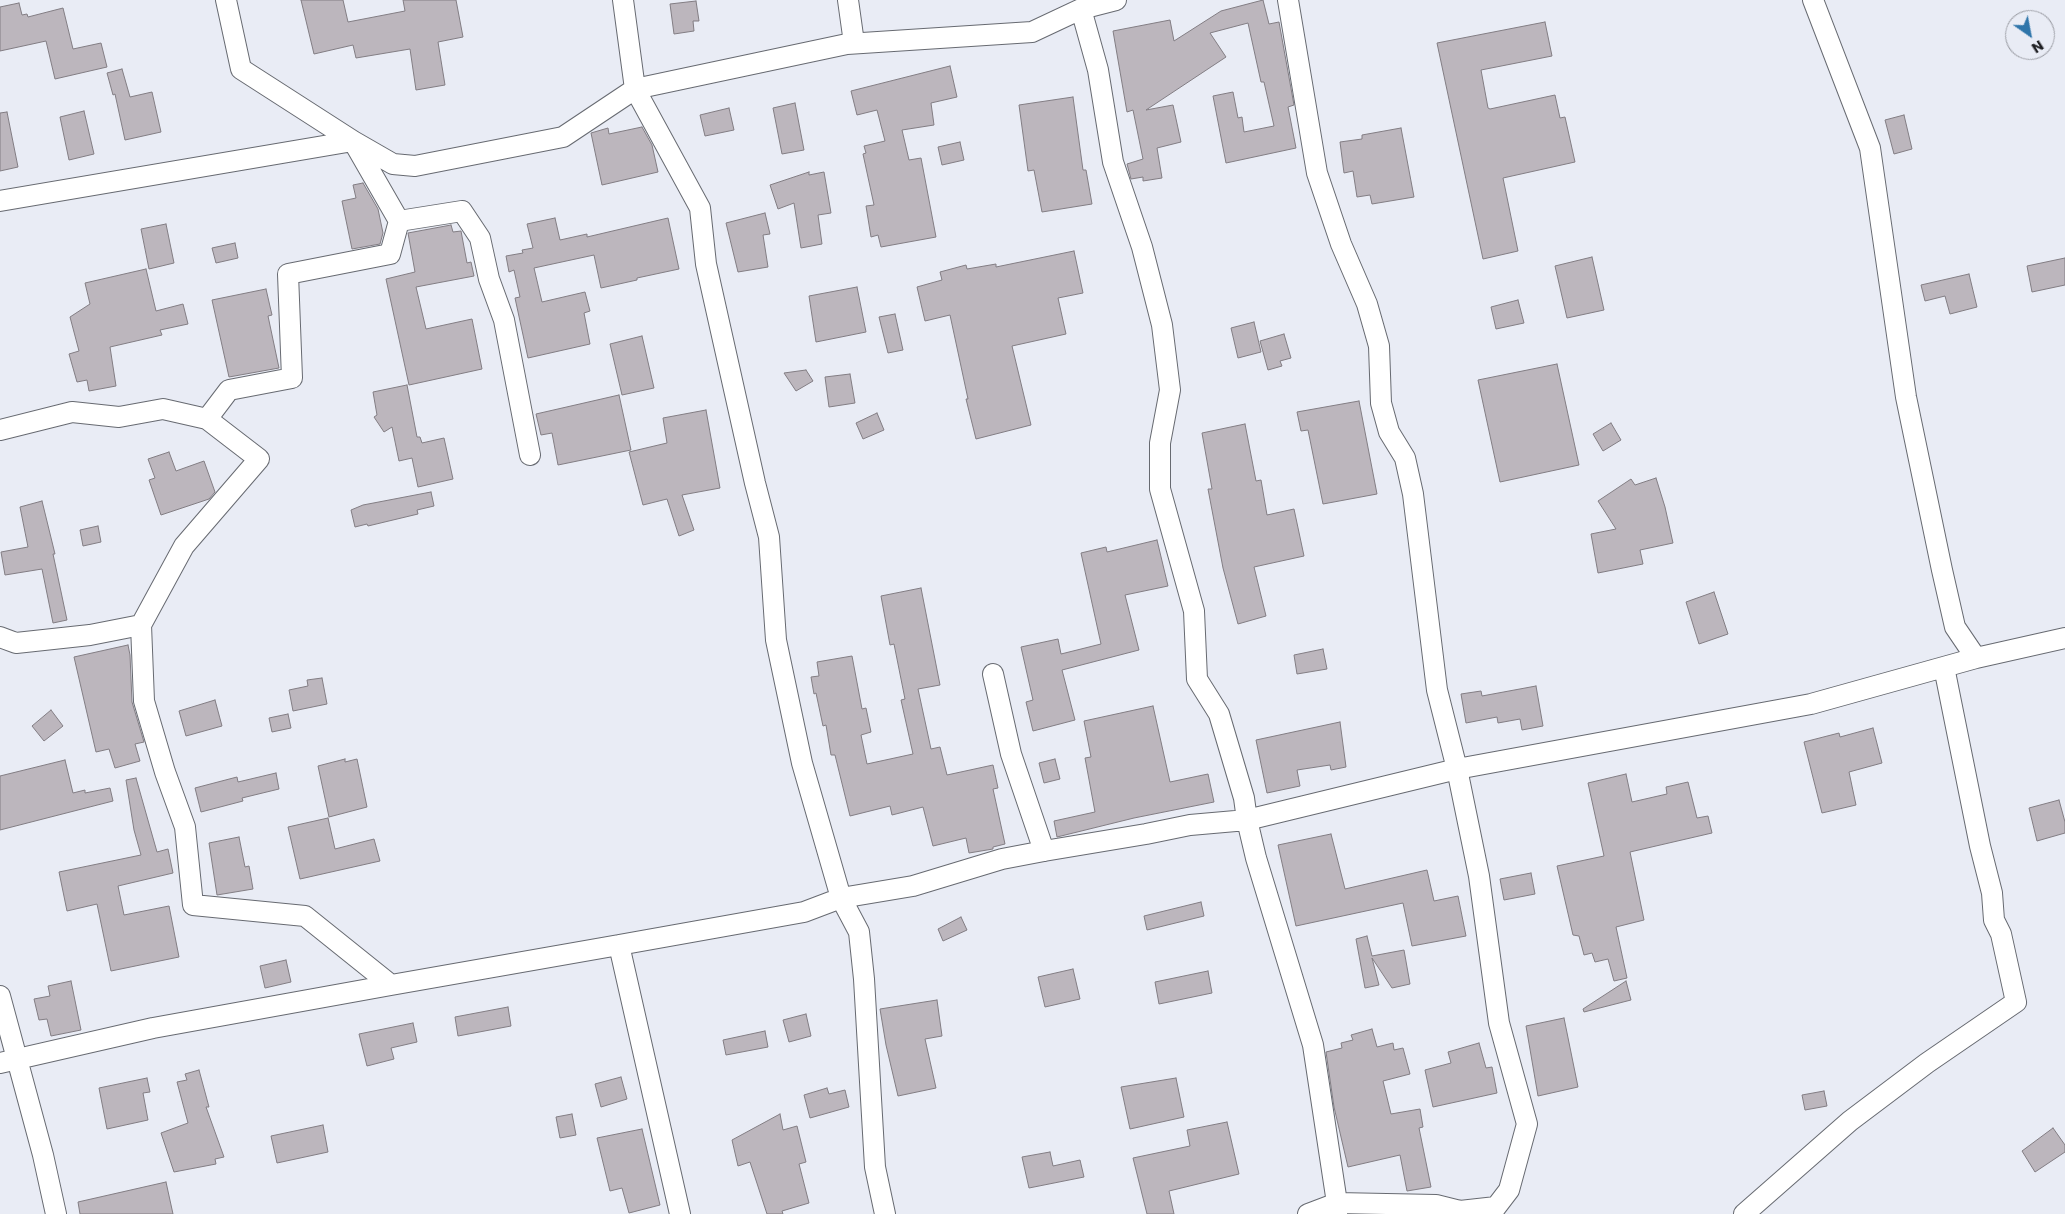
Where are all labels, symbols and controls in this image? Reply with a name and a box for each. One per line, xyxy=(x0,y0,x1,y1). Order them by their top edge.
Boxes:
north arrow xyxy=(2005,10,2055,60)
text: N xyxy=(2028,35,2047,58)

